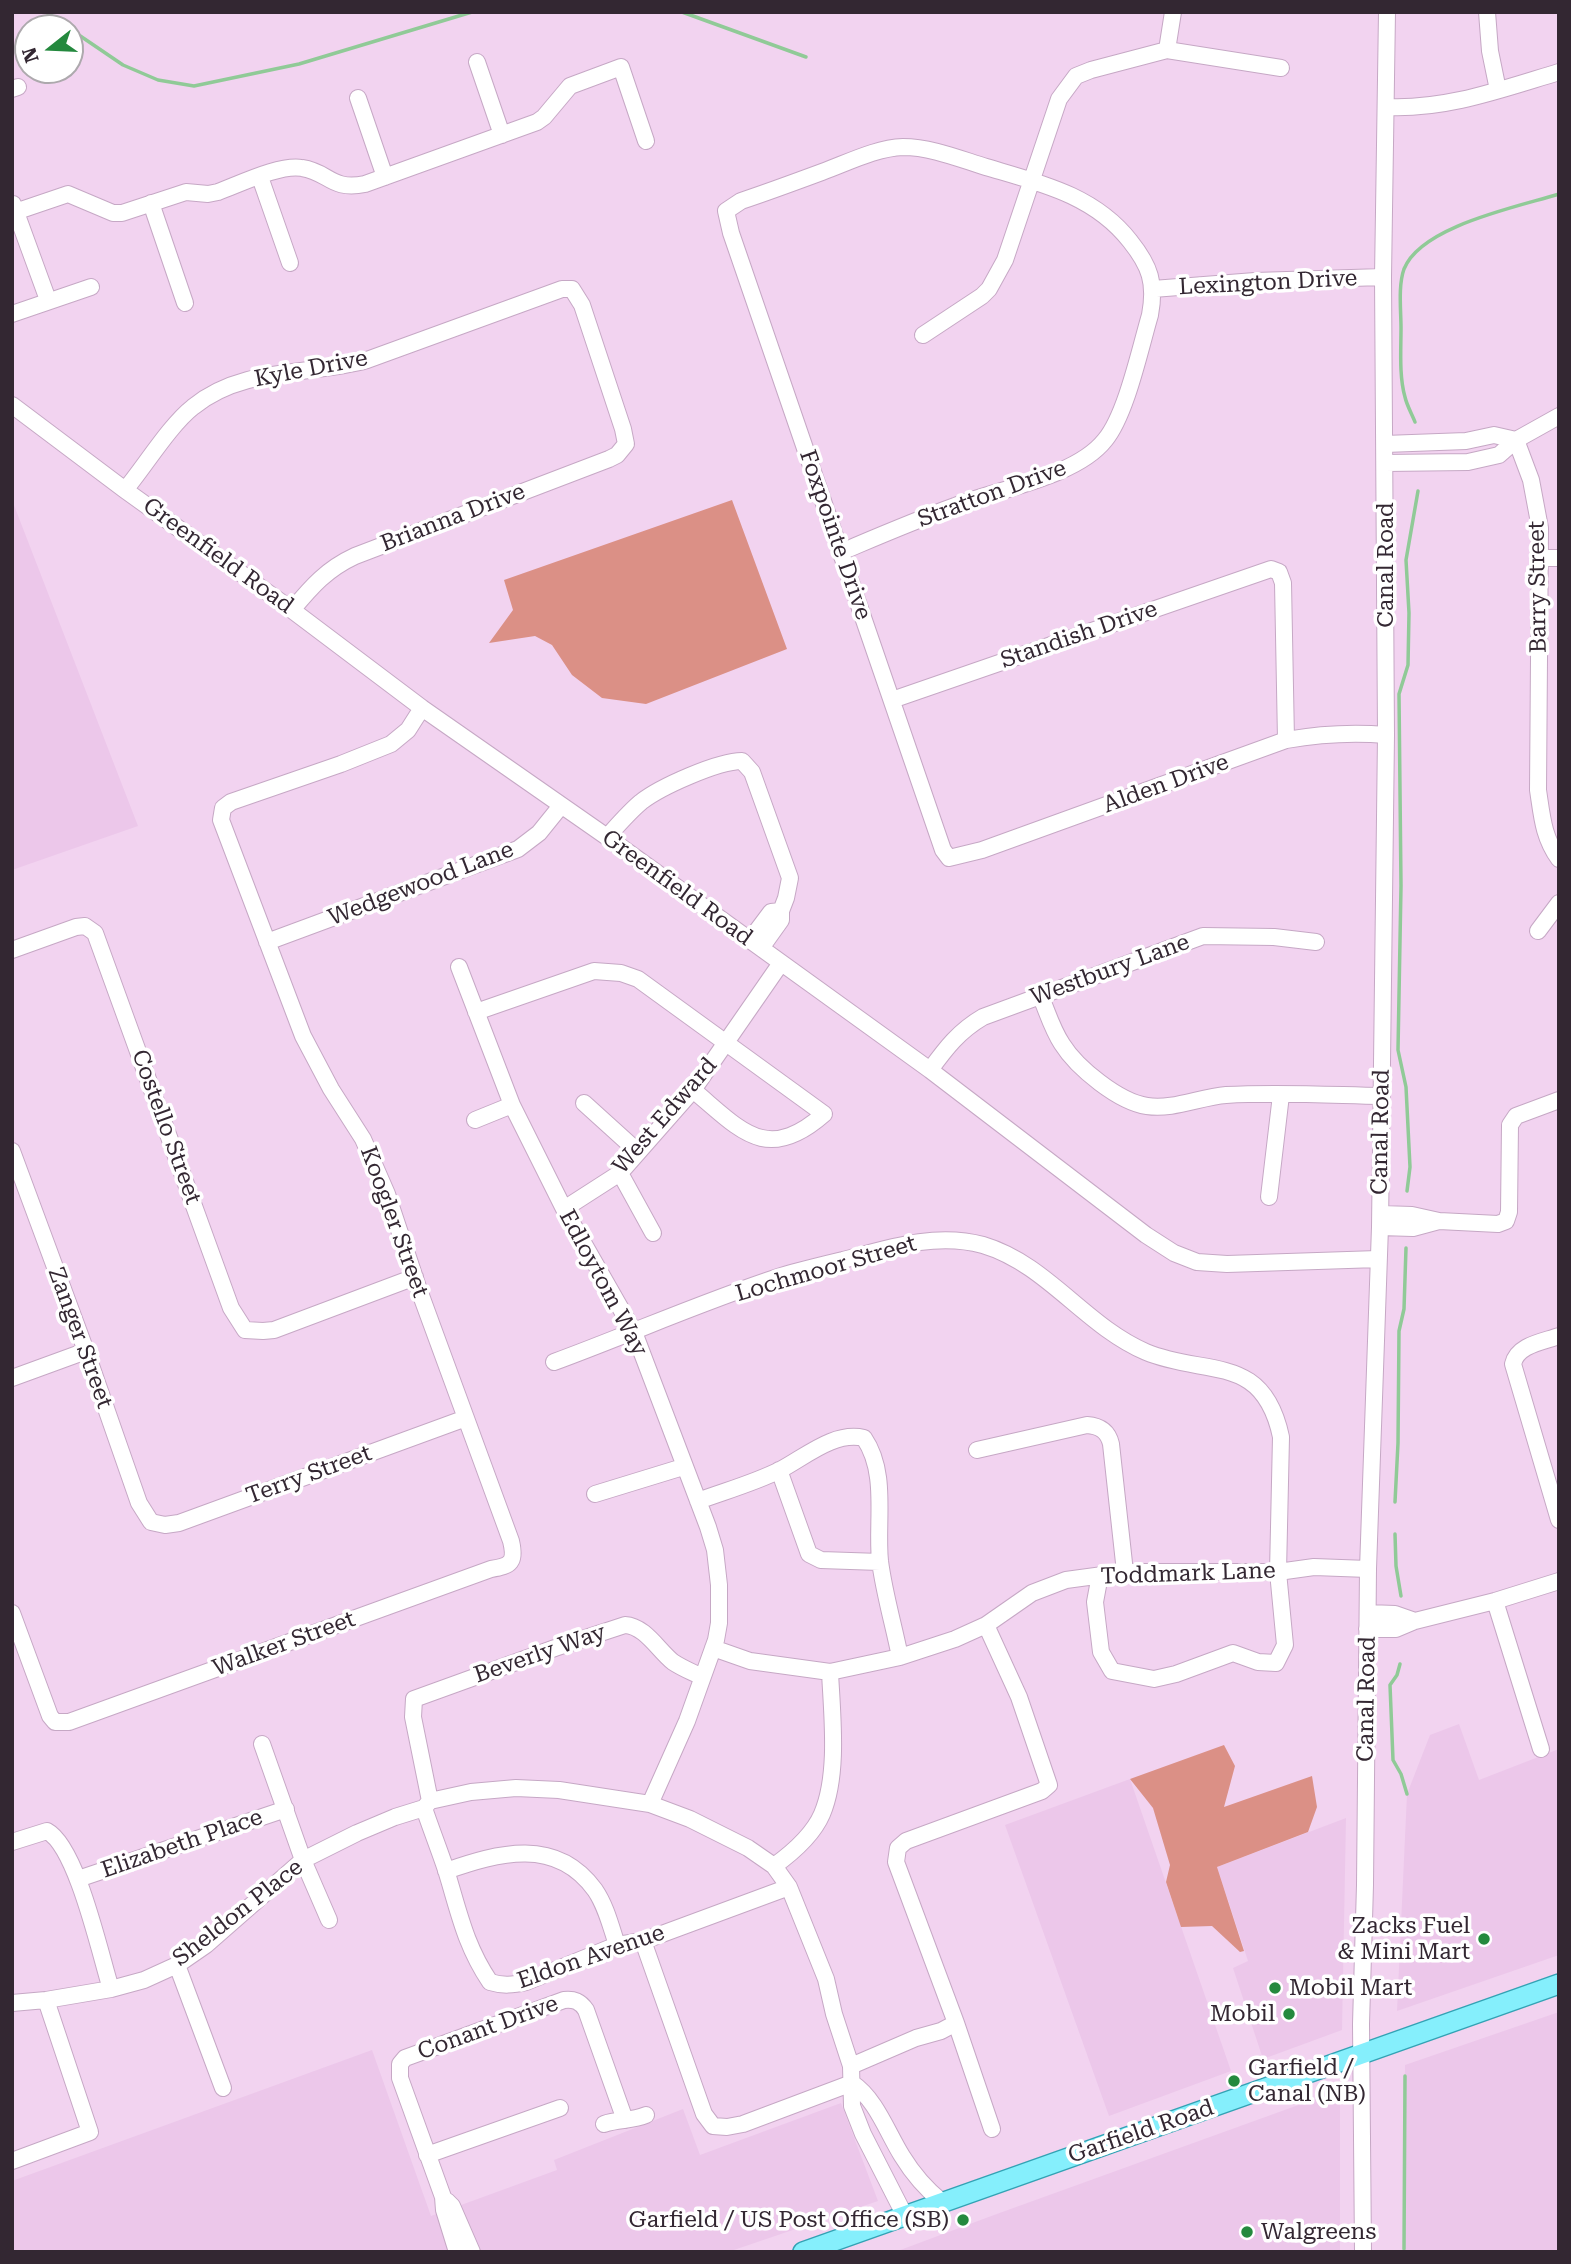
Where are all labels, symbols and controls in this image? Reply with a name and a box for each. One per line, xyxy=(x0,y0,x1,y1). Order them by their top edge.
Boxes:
north arrow xyxy=(14,14,84,84)
text: N xyxy=(17,45,44,66)
street label: Lexington Drive xyxy=(1178,265,1358,301)
street label: Kyle Drive xyxy=(252,345,370,393)
street label: Foxpointe Drive xyxy=(793,446,877,624)
street label: Stratton Drive xyxy=(914,454,1070,534)
street label: Brianna Drive xyxy=(377,478,529,558)
street label: Greenfield Road xyxy=(137,492,299,620)
street label: Canal Road xyxy=(1372,502,1400,628)
street label: Barry Street xyxy=(1523,521,1553,653)
street label: Standish Drive xyxy=(997,595,1161,675)
street label: Alden Drive xyxy=(1099,749,1233,819)
street label: Greenfield Road xyxy=(596,824,758,952)
street label: Wedgewood Lane xyxy=(324,836,518,932)
street label: Westbury Lane xyxy=(1027,928,1193,1012)
street label: Costello Street xyxy=(125,1046,207,1208)
street label: West Edward xyxy=(607,1052,723,1180)
street label: Canal Road xyxy=(1366,1069,1396,1195)
street label: Koogler Street xyxy=(354,1143,434,1301)
street label: Edloytom Way xyxy=(553,1205,653,1361)
street label: Lochmoor Street xyxy=(732,1230,920,1308)
street label: Zanger Street xyxy=(42,1264,118,1412)
street label: Terry Street xyxy=(243,1440,375,1510)
street label: Toddmark Lane xyxy=(1100,1557,1276,1591)
street label: Walker Street xyxy=(209,1605,359,1683)
street label: Beverly Way xyxy=(471,1619,609,1689)
street label: Canal Road xyxy=(1352,1636,1382,1762)
street label: Elizabeth Place xyxy=(98,1804,266,1884)
street label: Sheldon Place xyxy=(167,1854,309,1972)
place label: Zacks Fuel & Mini Mart xyxy=(1337,1912,1470,1966)
street label: Eldon Avenue xyxy=(514,1919,668,1995)
marker: Zacks Fuel & Mini Mart xyxy=(1476,1931,1492,1947)
place label: Mobil Mart xyxy=(1289,1974,1412,2002)
marker: Mobil Mart xyxy=(1267,1980,1283,1996)
street label: Conant Drive xyxy=(414,1990,562,2066)
place label: Mobil xyxy=(1210,2000,1275,2028)
marker: Mobil xyxy=(1281,2006,1297,2022)
place label: Garfield / Canal (NB) xyxy=(1248,2054,1366,2108)
marker: Garfield / Canal (NB) xyxy=(1226,2073,1242,2089)
street label: Garfield Road xyxy=(1065,2094,1217,2170)
place label: Garfield / US Post Office (SB) xyxy=(629,2206,949,2234)
marker: Garfield / US Post Office (SB) xyxy=(955,2212,971,2228)
place label: Walgreens xyxy=(1261,2218,1376,2246)
marker: Walgreens xyxy=(1239,2224,1255,2240)

